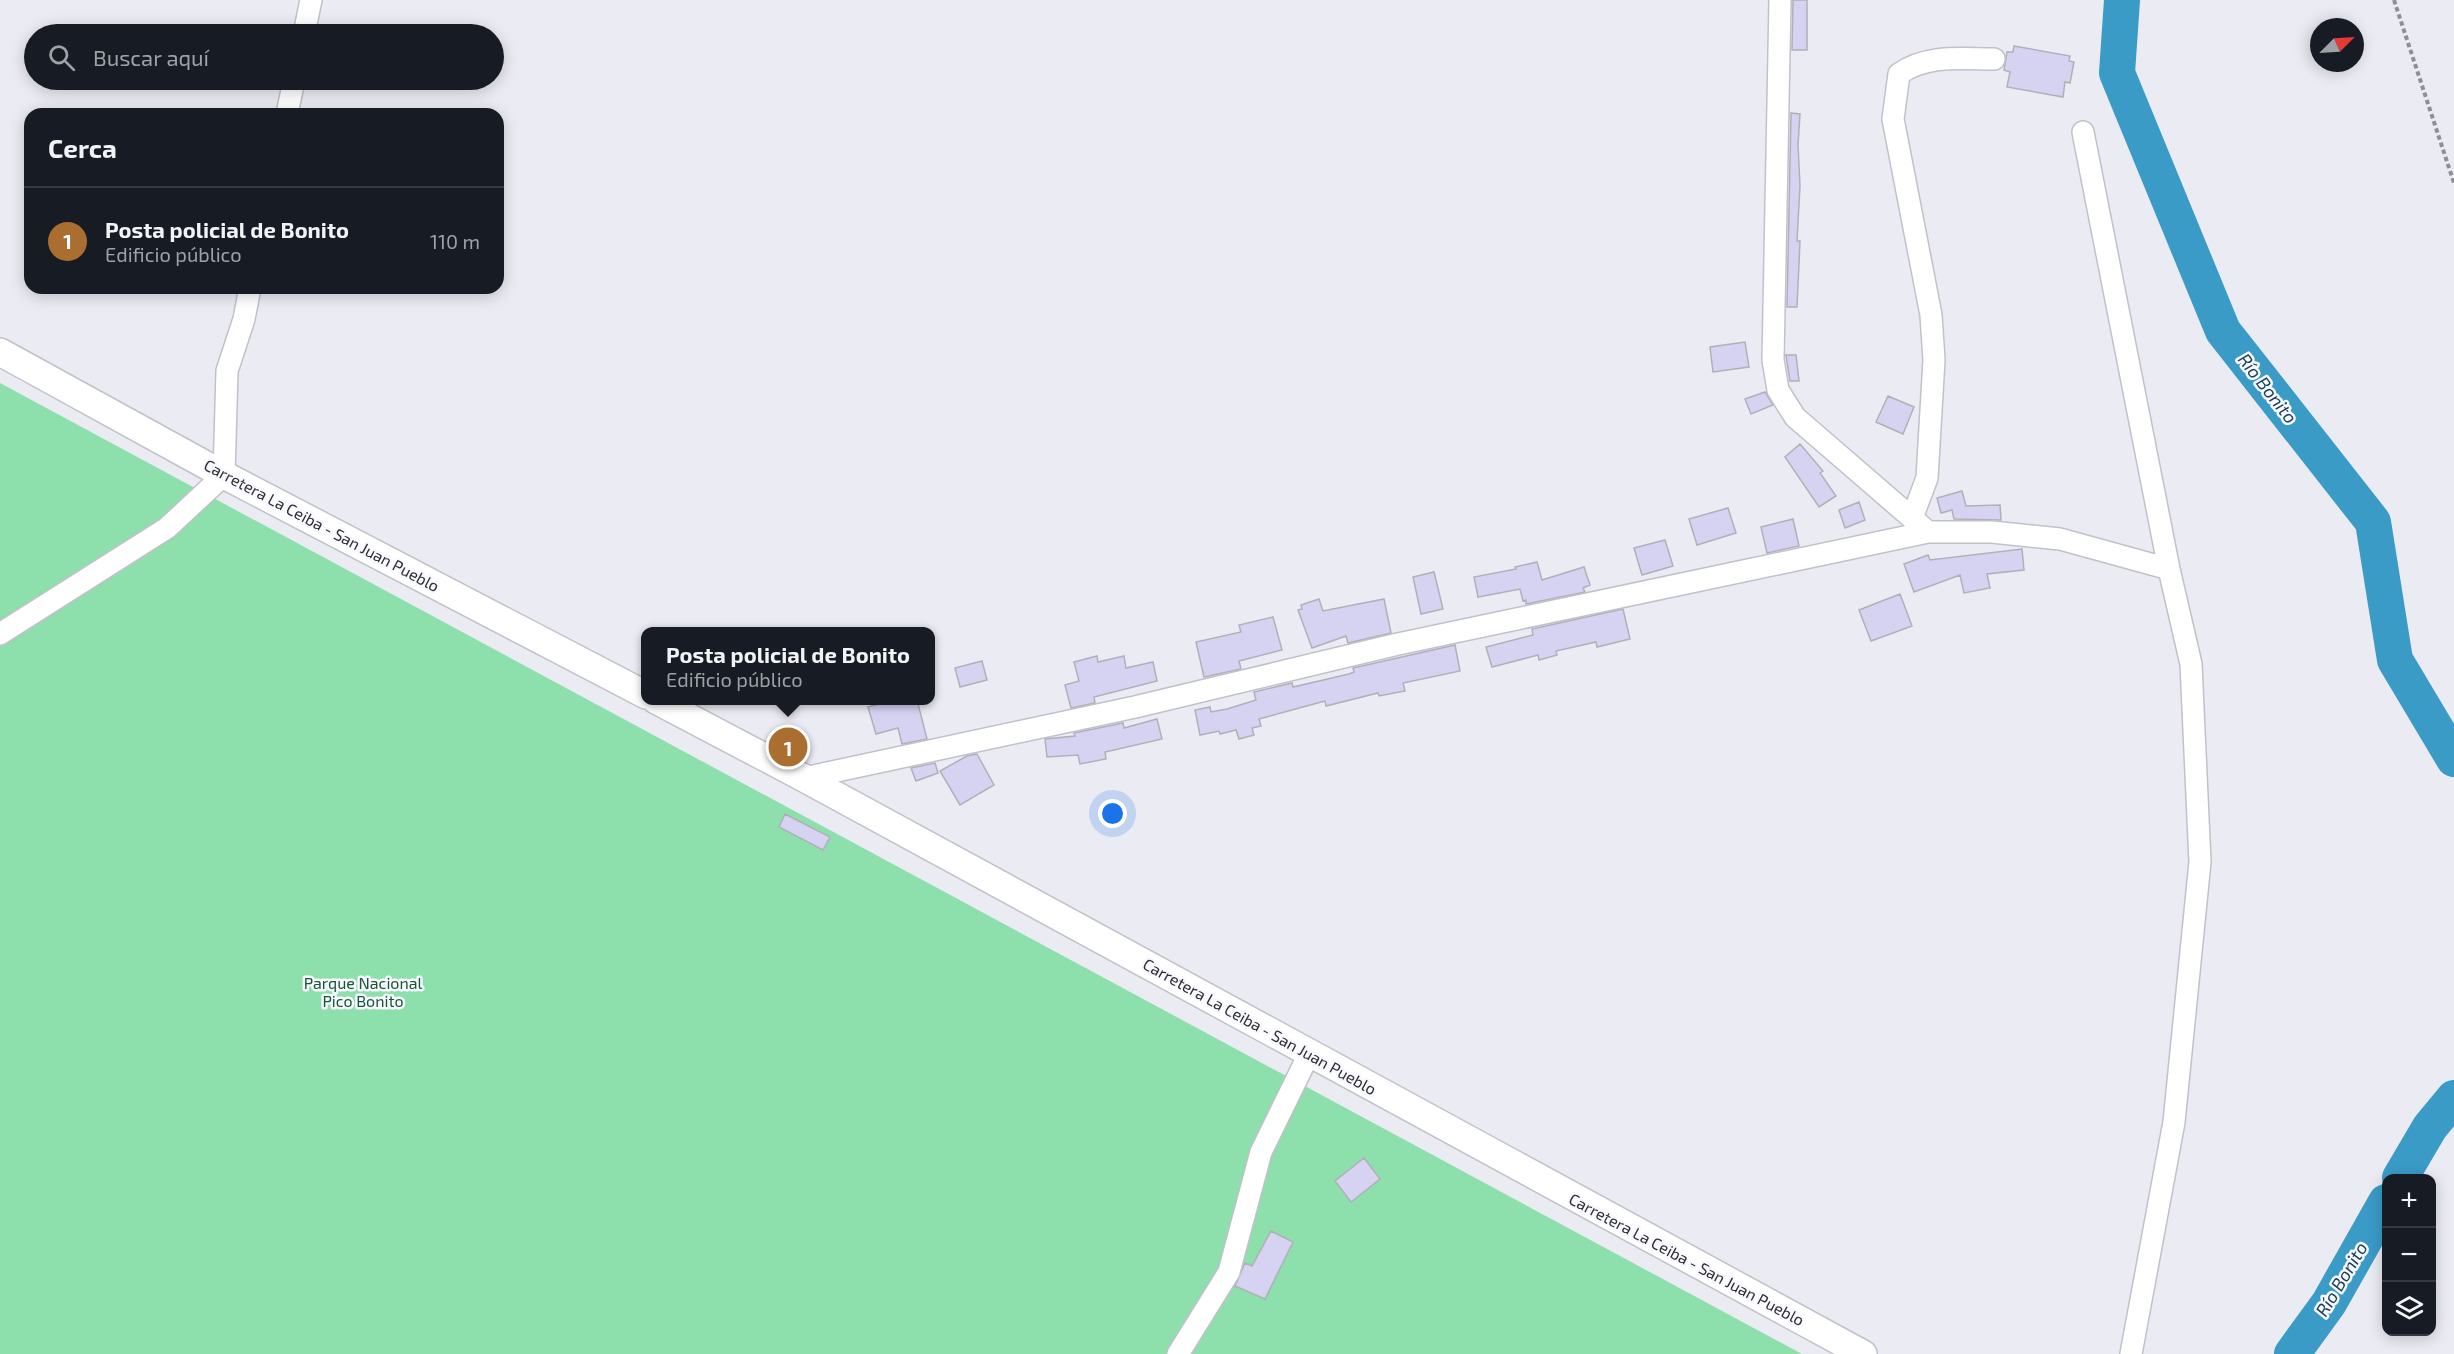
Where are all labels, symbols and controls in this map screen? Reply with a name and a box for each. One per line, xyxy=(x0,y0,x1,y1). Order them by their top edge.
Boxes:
north arrow xyxy=(2310,18,2364,72)
search box xyxy=(24,24,504,90)
icon: search xyxy=(45,41,78,74)
text: Buscar aquí xyxy=(93,44,209,70)
text: Cerca xyxy=(48,132,117,163)
text: Posta policial de Bonito xyxy=(105,216,349,242)
text: 1 xyxy=(63,229,72,253)
text: 110 m xyxy=(430,229,480,253)
text: Edificio público xyxy=(105,242,242,266)
water label: Río Bonito xyxy=(2234,349,2302,427)
street label: Carretera La Ceiba - San Juan Pueblo xyxy=(201,455,443,595)
popup xyxy=(641,627,935,705)
text: Posta policial de Bonito xyxy=(666,641,910,667)
text: Edificio público xyxy=(666,667,803,691)
pin: 1 xyxy=(768,724,808,770)
your location xyxy=(1098,799,1127,828)
street label: Carretera La Ceiba - San Juan Pueblo xyxy=(1140,954,1380,1098)
park label: Parque Nacional Pico Bonito xyxy=(304,973,423,1010)
map controls xyxy=(2382,1174,2436,1336)
button: + xyxy=(2382,1174,2436,1228)
street label: Carretera La Ceiba - San Juan Pueblo xyxy=(1566,1189,1808,1329)
button: − xyxy=(2382,1228,2436,1282)
water label: Río Bonito xyxy=(2310,1238,2372,1320)
button: layers xyxy=(2382,1282,2436,1336)

